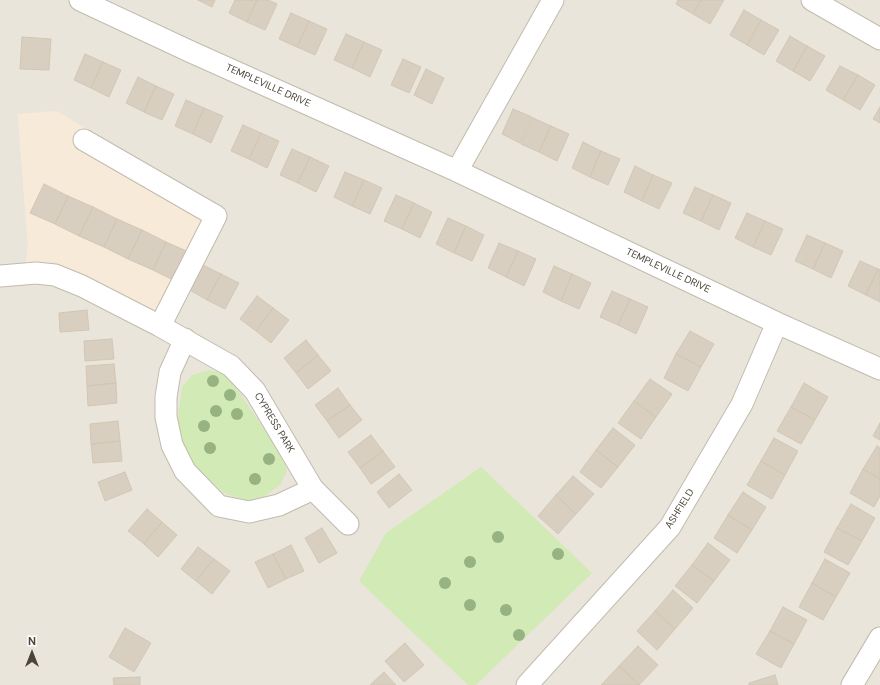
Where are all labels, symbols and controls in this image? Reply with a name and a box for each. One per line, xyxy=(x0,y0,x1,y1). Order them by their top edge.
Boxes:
street label: TEMPLEVILLE DRIVE xyxy=(224,62,312,110)
street label: TEMPLEVILLE DRIVE xyxy=(624,246,712,296)
street label: CYPRESS PARK xyxy=(251,391,297,455)
street label: ASHFIELD xyxy=(663,487,697,531)
north arrow xyxy=(12,633,52,673)
text: N xyxy=(28,634,36,648)

